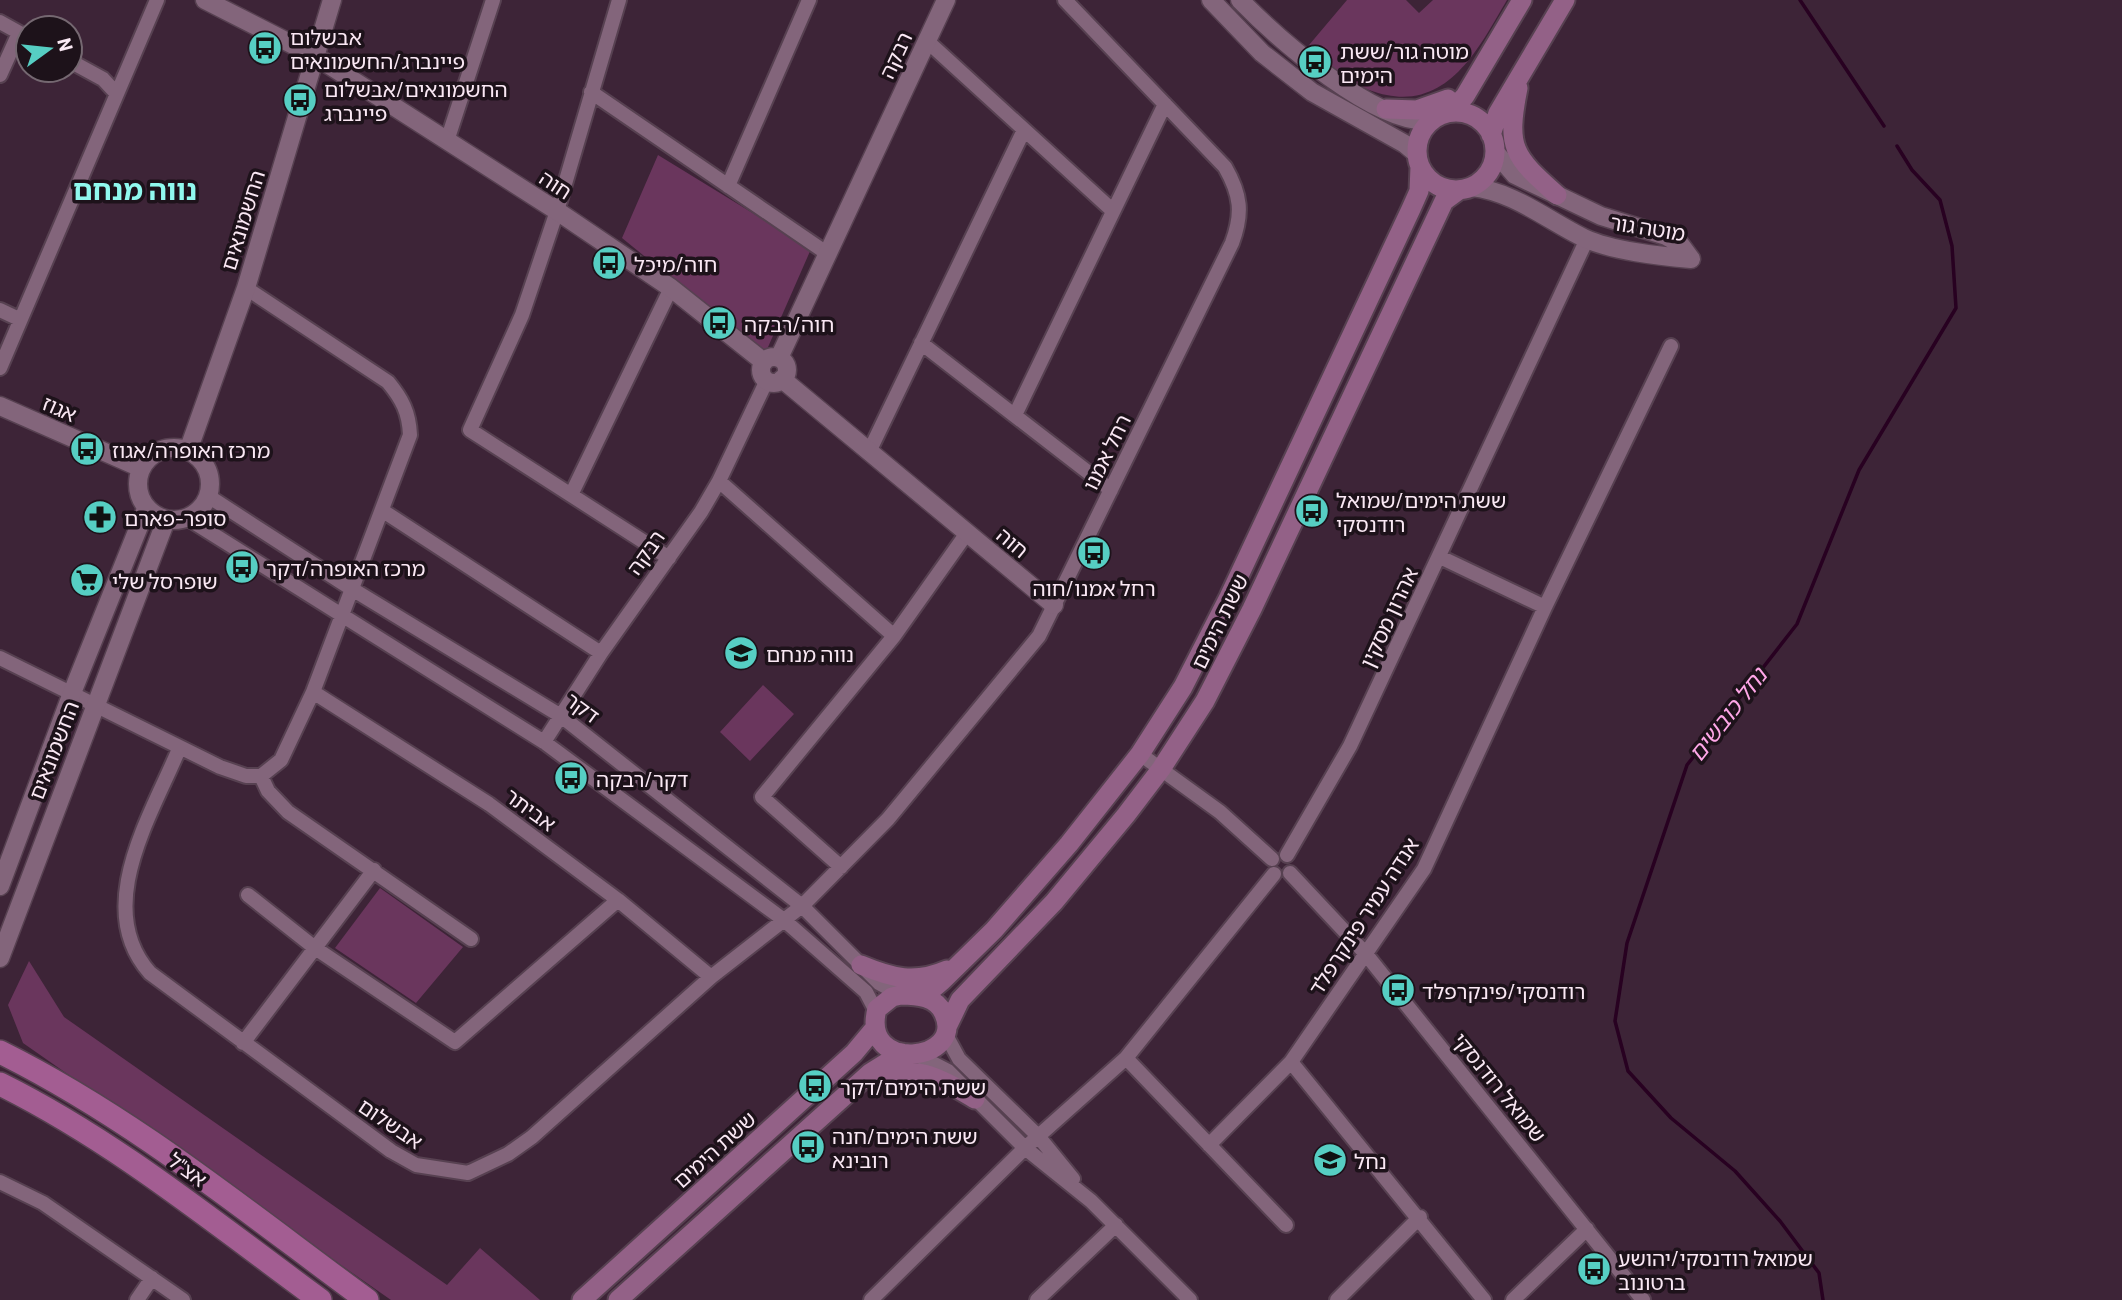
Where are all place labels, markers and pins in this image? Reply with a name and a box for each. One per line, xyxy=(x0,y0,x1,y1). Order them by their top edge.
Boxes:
place label: אבשלום פיינברג/החשמונאים xyxy=(290,24,465,73)
bus stop icon: אבשלום פיינברג/החשמונאים xyxy=(246,29,284,67)
place label: מוטה גור/ששת הימים xyxy=(1340,38,1469,87)
bus stop icon: מוטה גור/ששת הימים xyxy=(1296,43,1334,81)
place label: החשמונאים/אבשלום פיינברג xyxy=(324,76,508,125)
bus stop icon: החשמונאים/אבשלום פיינברג xyxy=(281,81,319,119)
bus stop icon: חוה/מיכל xyxy=(590,244,628,282)
place label: חוה/מיכל xyxy=(634,251,717,276)
bus stop icon: חוה/רבקה xyxy=(700,304,738,342)
place label: חוה/רבקה xyxy=(744,311,834,336)
bus stop icon: מרכז האופרה/אגוז xyxy=(68,430,106,468)
place label: מרכז האופרה/אגוז xyxy=(112,437,270,462)
place label: ששת הימים/שמואל רודנסקי xyxy=(1336,487,1506,536)
bus stop icon: ששת הימים/שמואל רודנסקי xyxy=(1293,492,1331,530)
pharmacy icon: סופר-פארם xyxy=(81,498,119,536)
place label: סופר-פארם xyxy=(124,505,227,530)
bus stop icon: רחל אמנו/חוה xyxy=(1075,534,1113,572)
bus stop icon: מרכז האופרה/דקר xyxy=(223,548,261,586)
place label: מרכז האופרה/דקר xyxy=(266,555,426,580)
supermarket icon: שופרסל שלי xyxy=(68,561,106,599)
place label: שופרסל שלי xyxy=(112,568,218,593)
place label: רחל אמנו/חוה xyxy=(1032,575,1156,600)
school or university icon: נווה מנחם xyxy=(722,634,760,672)
place label: נווה מנחם xyxy=(766,641,854,666)
bus stop icon: דקר/רבקה xyxy=(552,759,590,797)
place label: דקר/רבקה xyxy=(596,766,688,791)
bus stop icon: רודנסקי/פינקרפלד xyxy=(1379,971,1417,1009)
place label: רודנסקי/פינקרפלד xyxy=(1422,978,1585,1003)
bus stop icon: ששת הימים/דקר xyxy=(796,1067,834,1105)
place label: ששת הימים/דקר xyxy=(840,1074,986,1099)
place label: ששת הימים/חנה רובינא xyxy=(832,1123,978,1172)
bus stop icon: ששת הימים/חנה רובינא xyxy=(789,1128,827,1166)
school or university icon: נחל xyxy=(1311,1141,1349,1179)
place label: נחל xyxy=(1354,1148,1387,1173)
place label: שמואל רודנסקי/יהושע ברטונוב xyxy=(1618,1245,1813,1294)
bus stop icon: שמואל רודנסקי/יהושע ברטונוב xyxy=(1575,1250,1613,1288)

